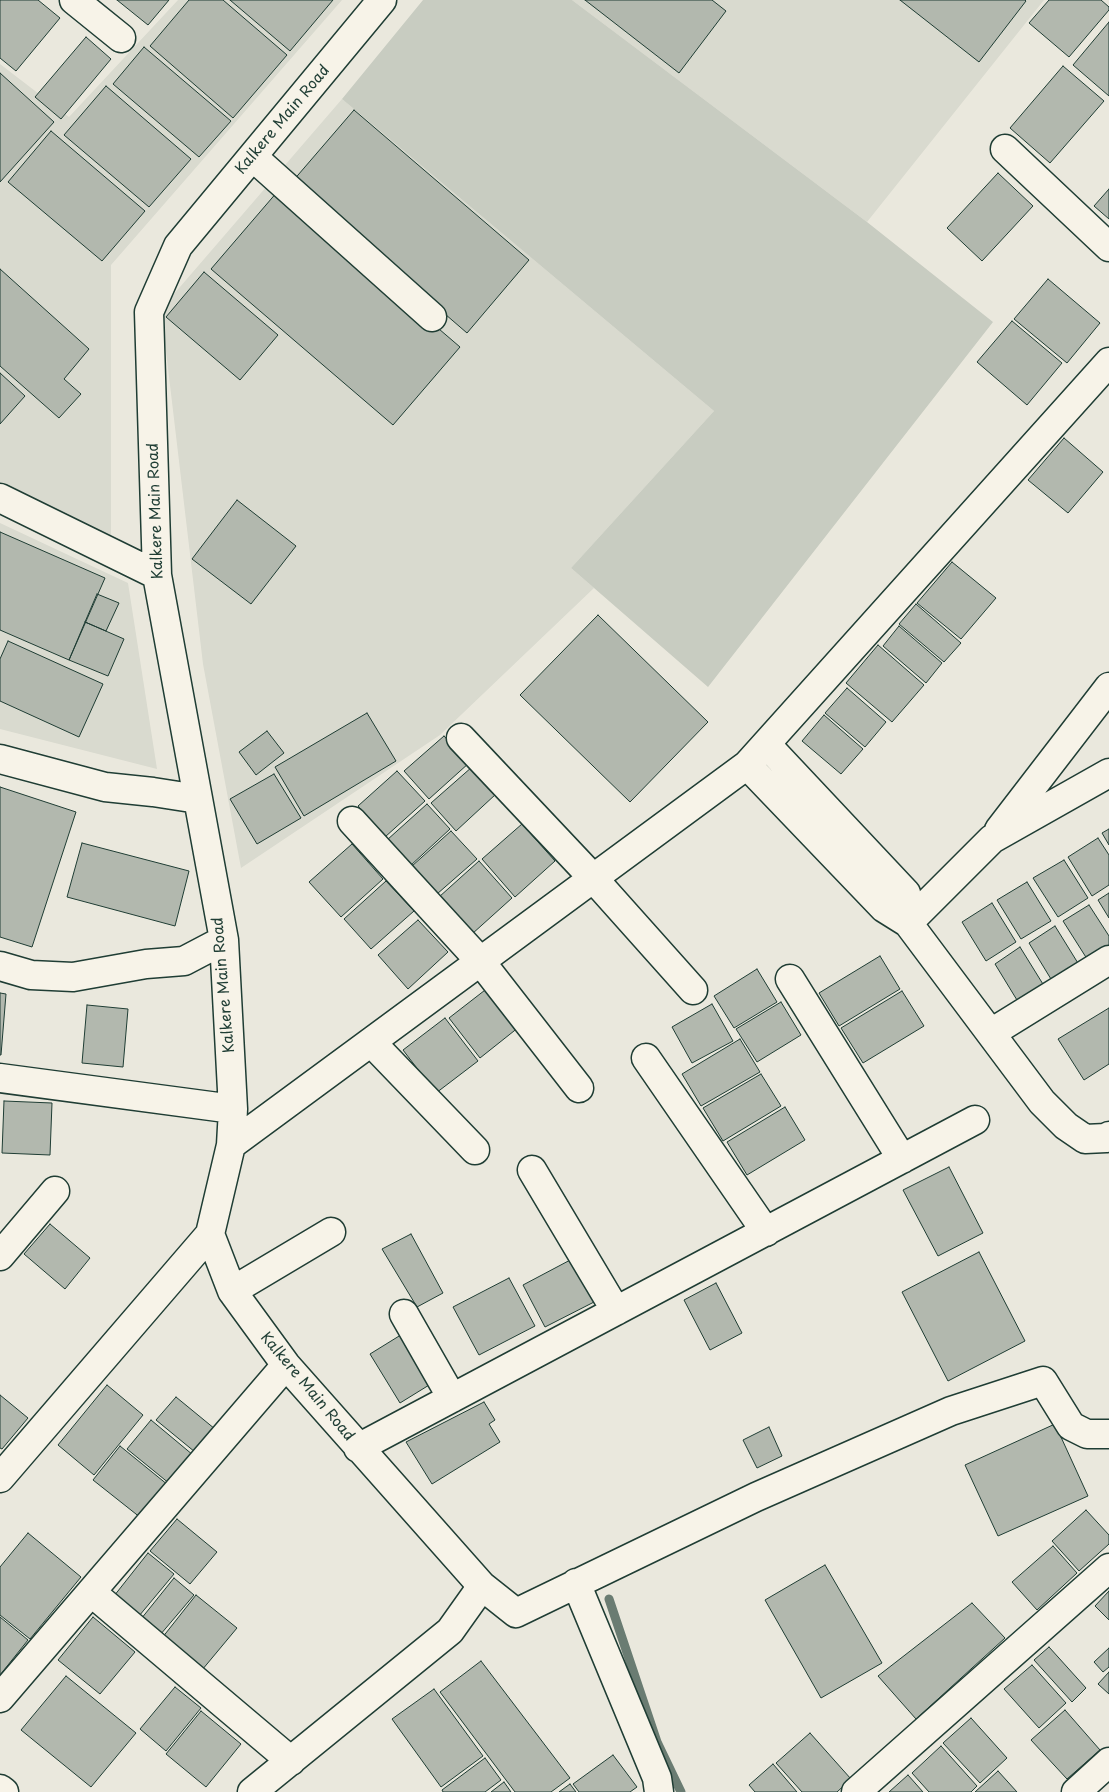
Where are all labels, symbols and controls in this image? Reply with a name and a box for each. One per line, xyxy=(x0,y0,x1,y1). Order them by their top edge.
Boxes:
street label: Kalkere Main Road xyxy=(232,62,334,178)
street label: Kalkere Main Road xyxy=(145,443,167,579)
street label: Kalkere Main Road xyxy=(209,916,239,1054)
street label: Kalkere Main Road xyxy=(256,1329,358,1445)

